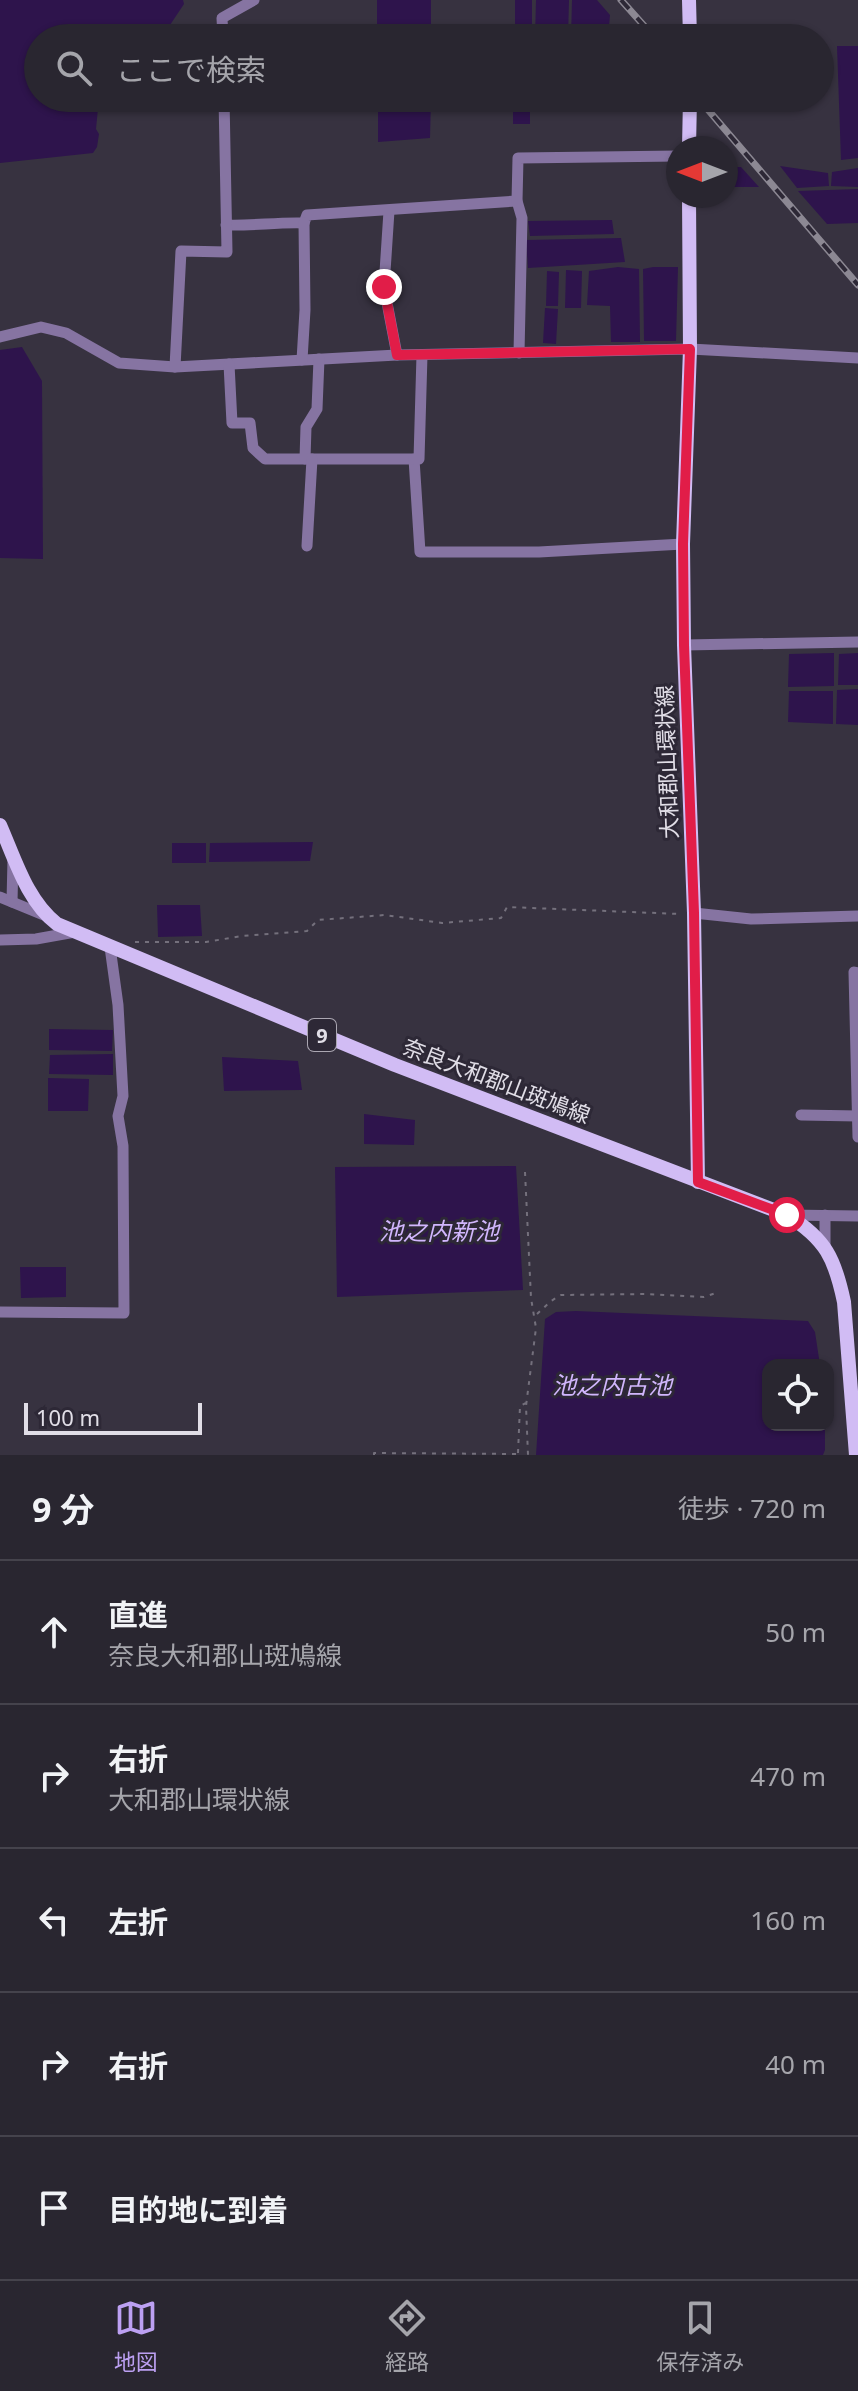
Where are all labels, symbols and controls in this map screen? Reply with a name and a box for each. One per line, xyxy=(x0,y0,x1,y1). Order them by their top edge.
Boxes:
search box xyxy=(24,24,834,112)
icon: search xyxy=(52,46,96,90)
text: ここで検索 xyxy=(116,49,266,90)
north arrow xyxy=(666,136,738,208)
route end xyxy=(366,269,402,305)
street label: 大和郡山環状線 xyxy=(648,685,684,839)
road number: 9 xyxy=(308,1019,336,1051)
street label: 奈良大和郡山斑鳩線 xyxy=(399,1031,595,1129)
route start xyxy=(769,1197,805,1233)
water label: 池之内新池 xyxy=(379,1214,501,1247)
map controls xyxy=(762,1359,834,1431)
button: locate xyxy=(762,1359,834,1431)
water label: 池之内古池 xyxy=(552,1368,674,1401)
scale bar xyxy=(24,1399,202,1435)
text: 100 m xyxy=(36,1402,100,1432)
text: 9 分 xyxy=(32,1486,94,1532)
text: 徒歩 · 720 m xyxy=(678,1490,826,1526)
text: 直進 xyxy=(108,1594,168,1635)
icon: ahead xyxy=(32,1610,76,1654)
text: 50 m xyxy=(765,1614,826,1650)
text: 奈良大和郡山斑鳩線 xyxy=(108,1637,342,1673)
text: 右折 xyxy=(108,1738,168,1779)
icon: right xyxy=(32,1754,76,1798)
text: 470 m xyxy=(750,1758,826,1794)
text: 大和郡山環状線 xyxy=(108,1781,290,1817)
icon: left xyxy=(32,1898,76,1942)
text: 左折 xyxy=(108,1901,168,1942)
text: 160 m xyxy=(750,1902,826,1938)
icon: right xyxy=(32,2042,76,2086)
text: 右折 xyxy=(108,2045,168,2086)
text: 40 m xyxy=(765,2046,826,2082)
icon: arrive xyxy=(32,2186,76,2230)
text: 目的地に到着 xyxy=(108,2189,288,2230)
tab: 地図 xyxy=(114,2296,158,2376)
tab: 経路 xyxy=(385,2296,429,2376)
tab: 保存済み xyxy=(656,2296,744,2376)

